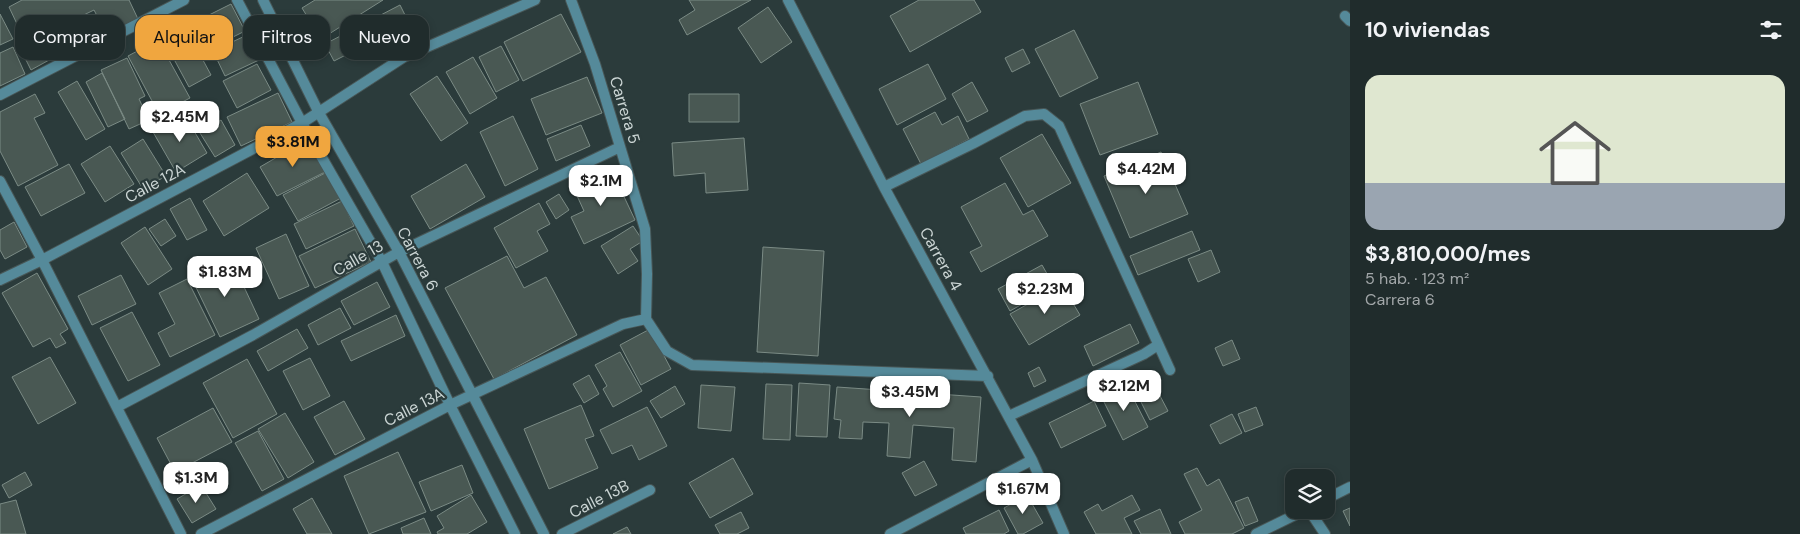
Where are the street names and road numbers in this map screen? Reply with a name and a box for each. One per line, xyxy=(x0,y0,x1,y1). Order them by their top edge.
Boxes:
street label: Carrera 5 xyxy=(605,74,645,146)
street label: Calle 12A xyxy=(121,158,189,208)
street label: Carrera 6 xyxy=(392,223,444,295)
street label: Carrera 4 xyxy=(915,224,967,295)
street label: Calle 13 xyxy=(329,235,387,281)
street label: Calle 13A xyxy=(380,383,448,431)
street label: Calle 13B xyxy=(565,475,633,523)

